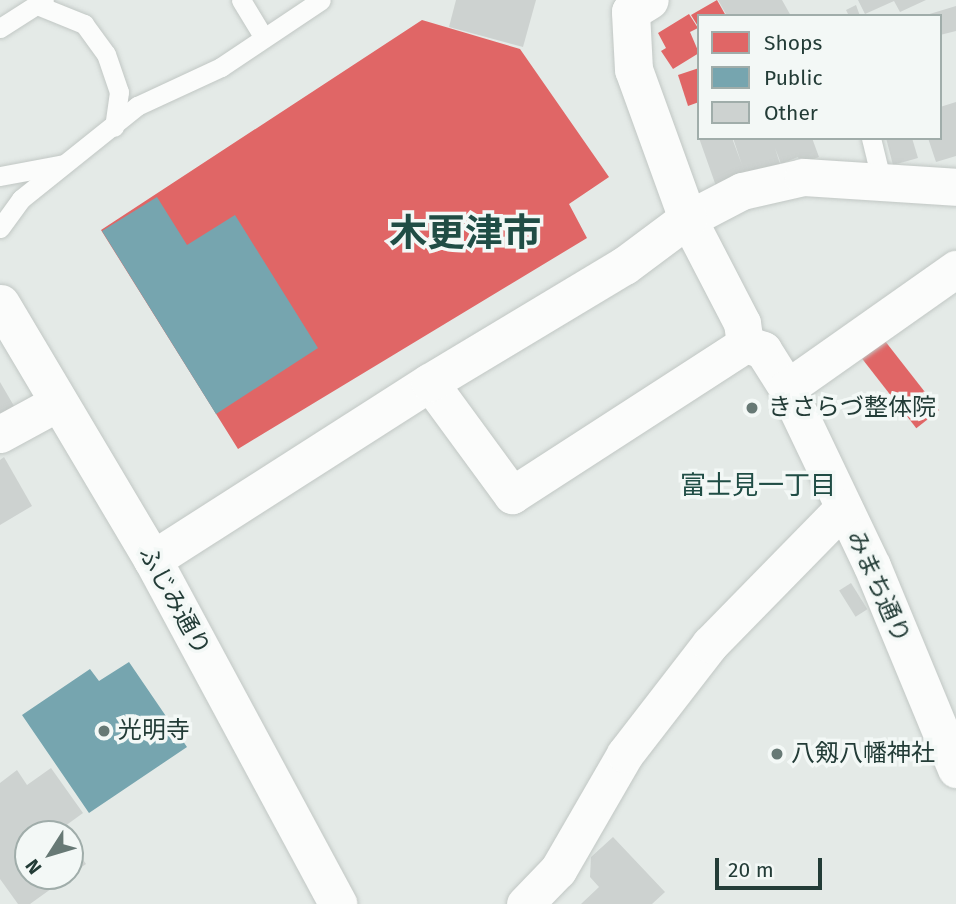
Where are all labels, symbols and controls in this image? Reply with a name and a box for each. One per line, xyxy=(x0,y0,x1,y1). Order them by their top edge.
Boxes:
legend xyxy=(697,14,942,140)
text: Shops xyxy=(764,30,822,56)
text: Public xyxy=(764,65,822,91)
text: Other xyxy=(764,100,818,126)
district label: 木更津市 xyxy=(389,211,541,257)
place label: きさらづ整体院 xyxy=(768,394,936,422)
marker: きさらづ整体院 xyxy=(742,398,762,418)
district label: 富士見一丁目 xyxy=(680,470,836,502)
street label: みまち通り xyxy=(840,526,916,648)
street label: ふじみ通り xyxy=(132,542,216,660)
place label: 光明寺 xyxy=(118,717,190,745)
marker: 光明寺 xyxy=(96,723,112,739)
place label: 八剱八幡神社 xyxy=(791,740,935,768)
marker: 八剱八幡神社 xyxy=(769,746,785,762)
north arrow xyxy=(14,820,84,890)
scale bar xyxy=(718,844,825,888)
text: N xyxy=(20,855,46,879)
text: 20 m xyxy=(728,857,774,883)

